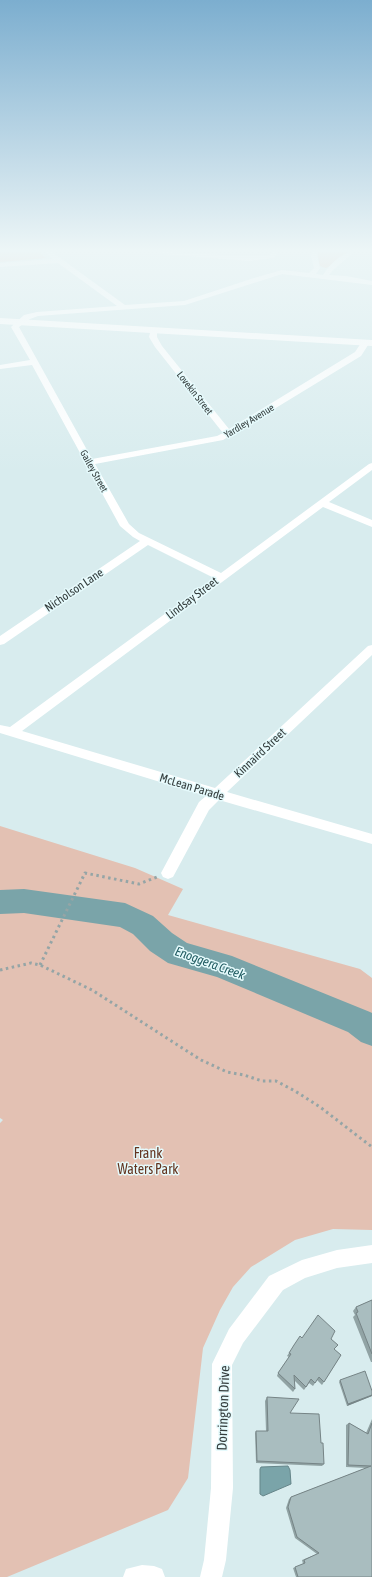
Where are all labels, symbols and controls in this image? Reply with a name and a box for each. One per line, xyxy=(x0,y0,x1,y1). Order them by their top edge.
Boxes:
street label: Lovekin Street xyxy=(175,369,215,417)
street label: Yardley Avenue xyxy=(222,402,276,440)
street label: Gailey Street xyxy=(78,448,110,494)
street label: Nicholson Lane xyxy=(42,565,106,615)
street label: Lindsay Street xyxy=(163,574,221,622)
street label: Kinnaird Street xyxy=(231,725,289,781)
street label: McLean Parade xyxy=(158,771,226,803)
water label: Enoggera Creek xyxy=(173,943,247,983)
park label: Frank Waters Park xyxy=(118,1145,178,1177)
street label: Dorrington Drive xyxy=(214,1365,232,1451)

